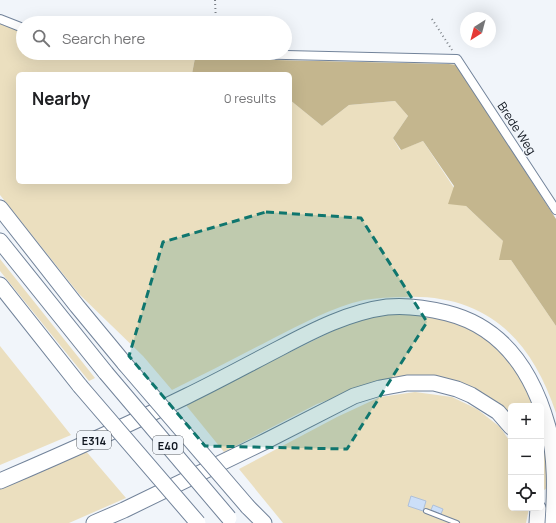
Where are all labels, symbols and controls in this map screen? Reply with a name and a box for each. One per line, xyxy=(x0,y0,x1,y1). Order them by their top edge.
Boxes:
north arrow xyxy=(460,12,496,48)
search box xyxy=(16,16,292,60)
icon: search xyxy=(30,27,52,49)
text: Search here xyxy=(62,28,145,49)
text: Nearby xyxy=(32,87,90,110)
text: 0 results xyxy=(224,89,276,107)
street label: Brede Weg xyxy=(494,98,540,158)
map controls xyxy=(508,403,544,511)
button: + xyxy=(508,403,544,439)
road number: E314 xyxy=(77,431,111,449)
road number: E40 xyxy=(153,436,183,454)
button: − xyxy=(508,439,544,475)
button: locate xyxy=(508,475,544,511)

